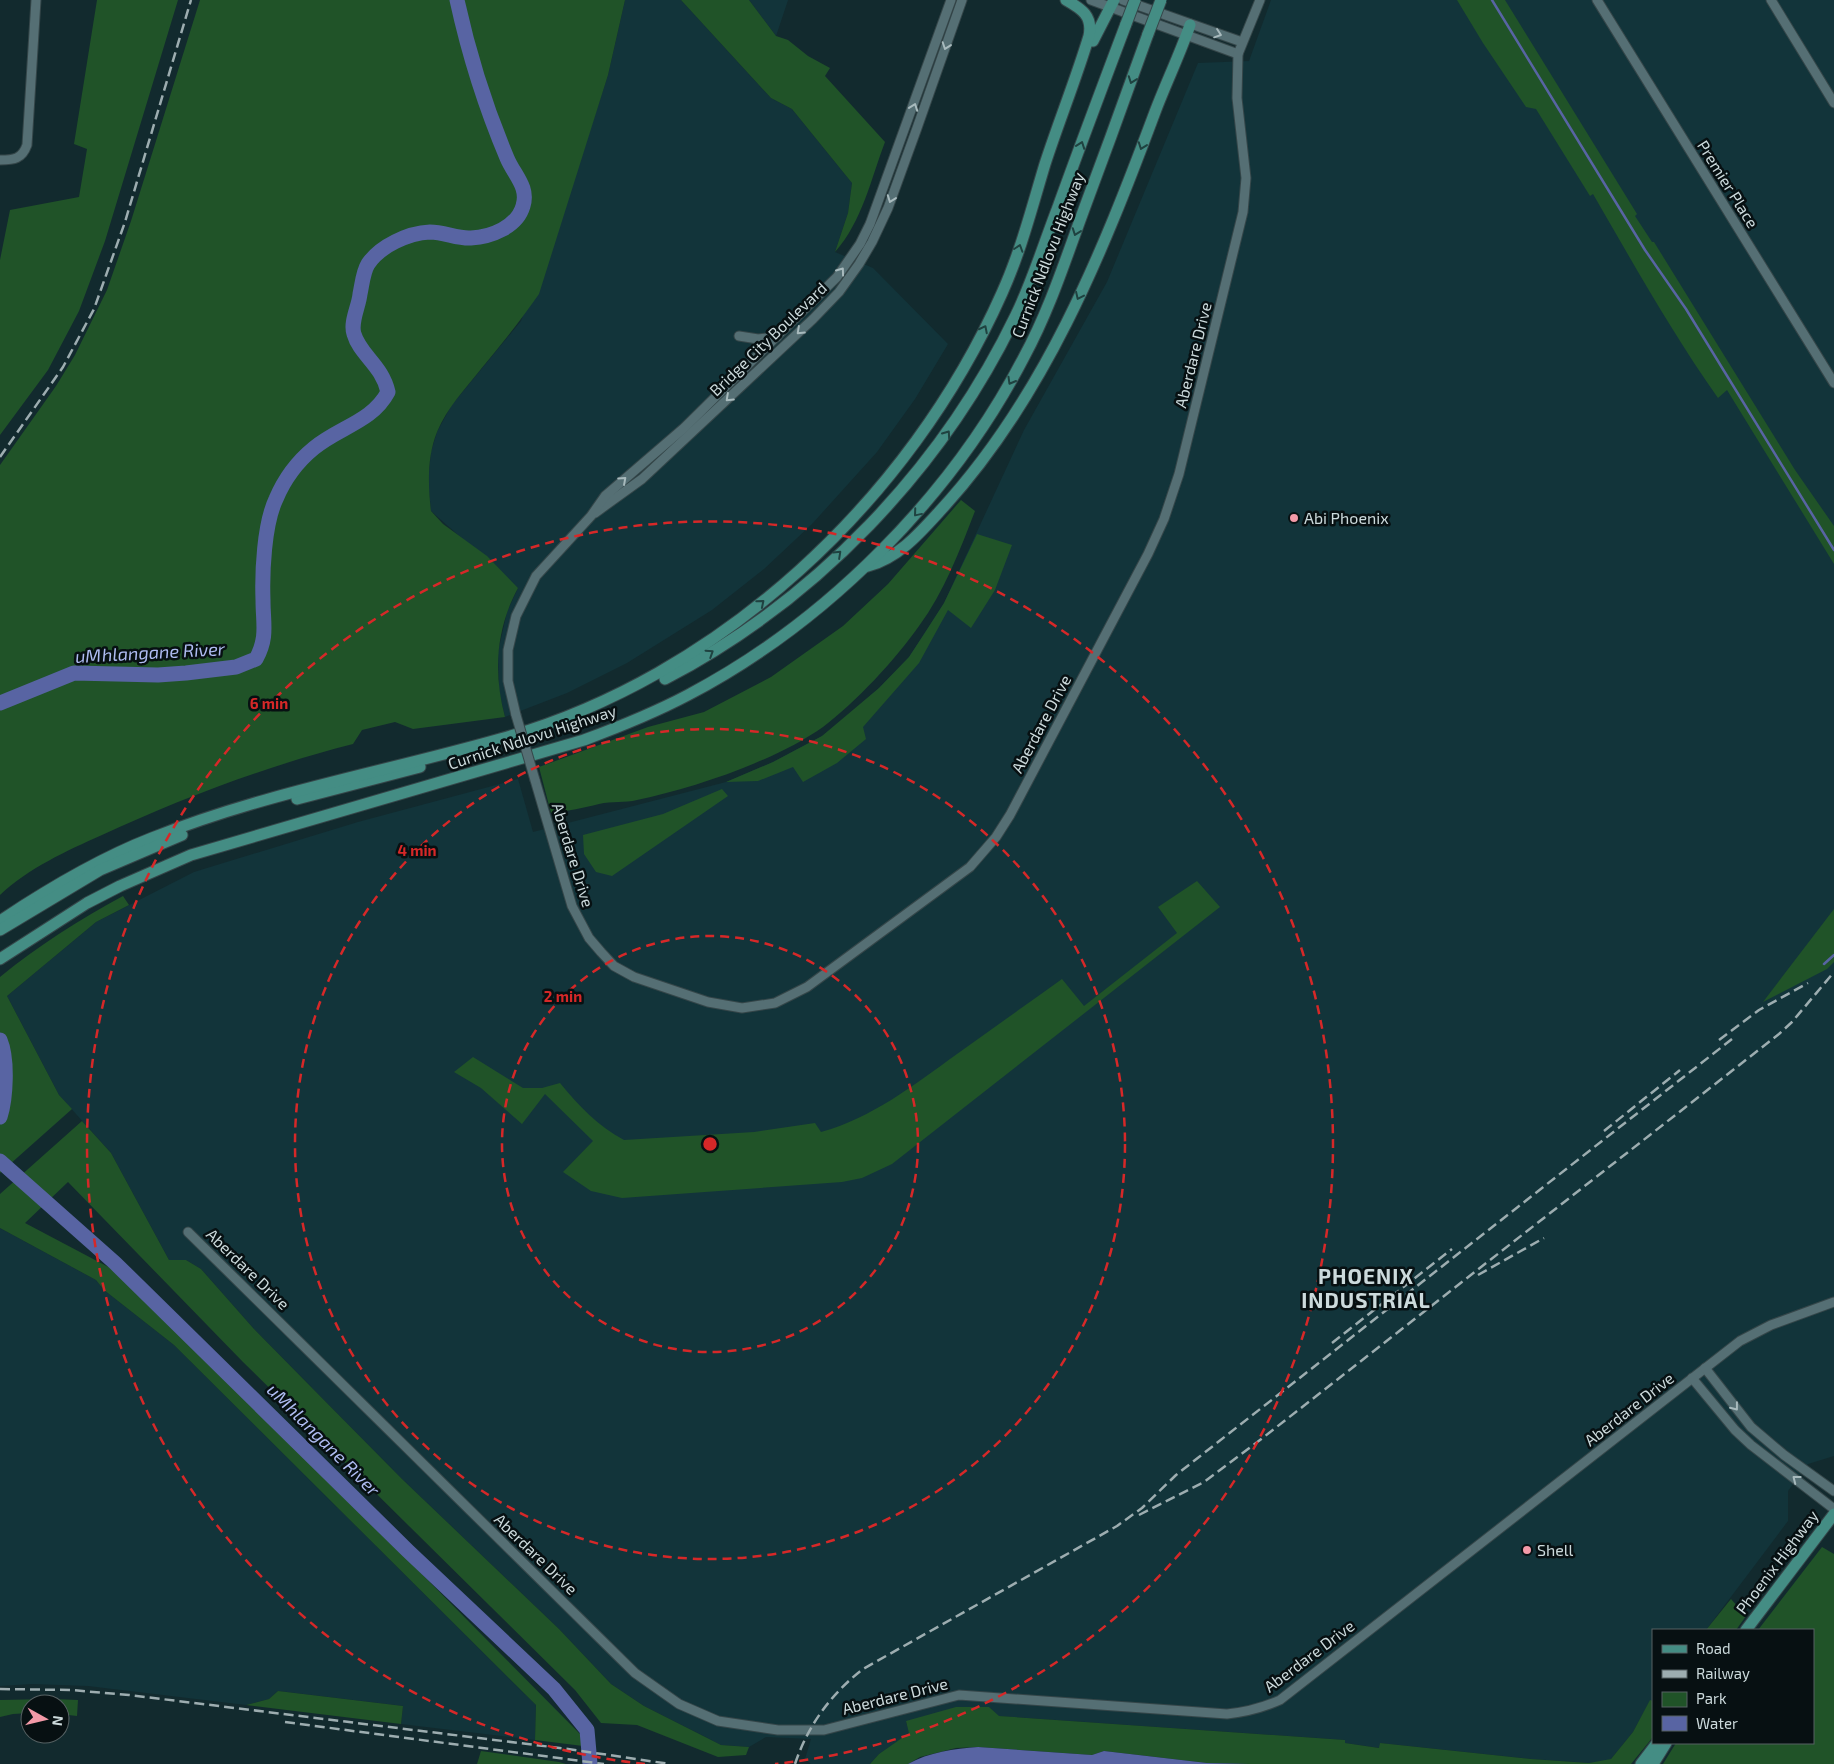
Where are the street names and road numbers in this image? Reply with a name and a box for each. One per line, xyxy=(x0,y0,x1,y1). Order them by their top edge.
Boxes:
street label: Premier Place xyxy=(1694,136,1763,231)
street label: Curnick Ndlovu Highway xyxy=(1007,169,1088,340)
street label: Bridge City Boulevard xyxy=(705,278,830,399)
street label: Aberdare Drive xyxy=(1170,300,1215,410)
street label: Aberdare Drive xyxy=(1007,672,1074,776)
street label: Curnick Ndlovu Highway xyxy=(445,700,619,773)
street label: Aberdare Drive xyxy=(549,800,598,909)
street label: Aberdare Drive xyxy=(203,1224,294,1313)
street label: Aberdare Drive xyxy=(1580,1368,1677,1449)
street label: Phoenix Highway xyxy=(1731,1506,1822,1617)
street label: Aberdare Drive xyxy=(491,1509,582,1598)
street label: Aberdare Drive xyxy=(1260,1615,1358,1696)
street label: Aberdare Drive xyxy=(840,1673,950,1718)

